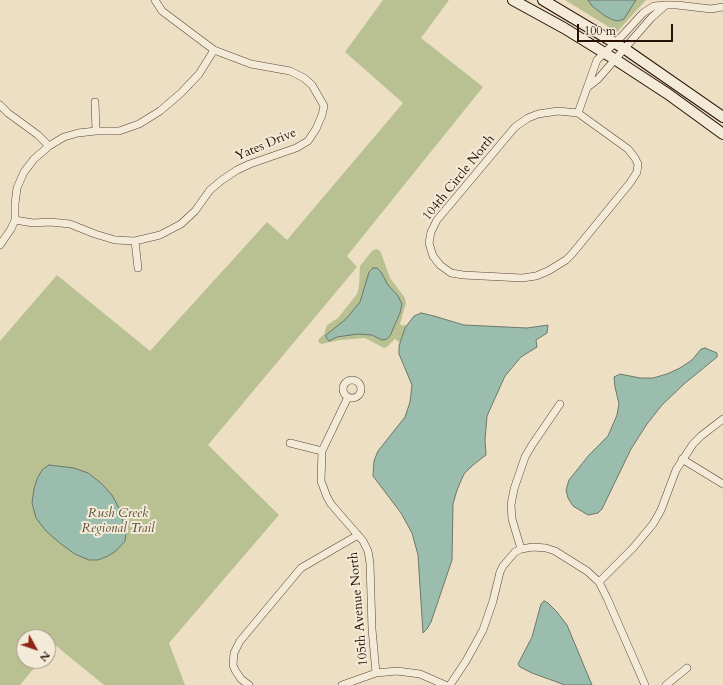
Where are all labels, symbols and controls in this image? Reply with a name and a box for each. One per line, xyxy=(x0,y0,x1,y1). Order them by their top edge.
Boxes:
scale bar xyxy=(579,16,675,42)
text: 100 m xyxy=(584,23,616,39)
street label: Yates Drive xyxy=(233,125,299,165)
street label: 104th Circle North xyxy=(420,132,498,224)
park label: Rush Creek Regional Trail xyxy=(81,506,155,537)
street label: 105th Avenue North xyxy=(346,551,372,667)
north arrow xyxy=(16,629,56,669)
text: N xyxy=(36,648,54,665)

